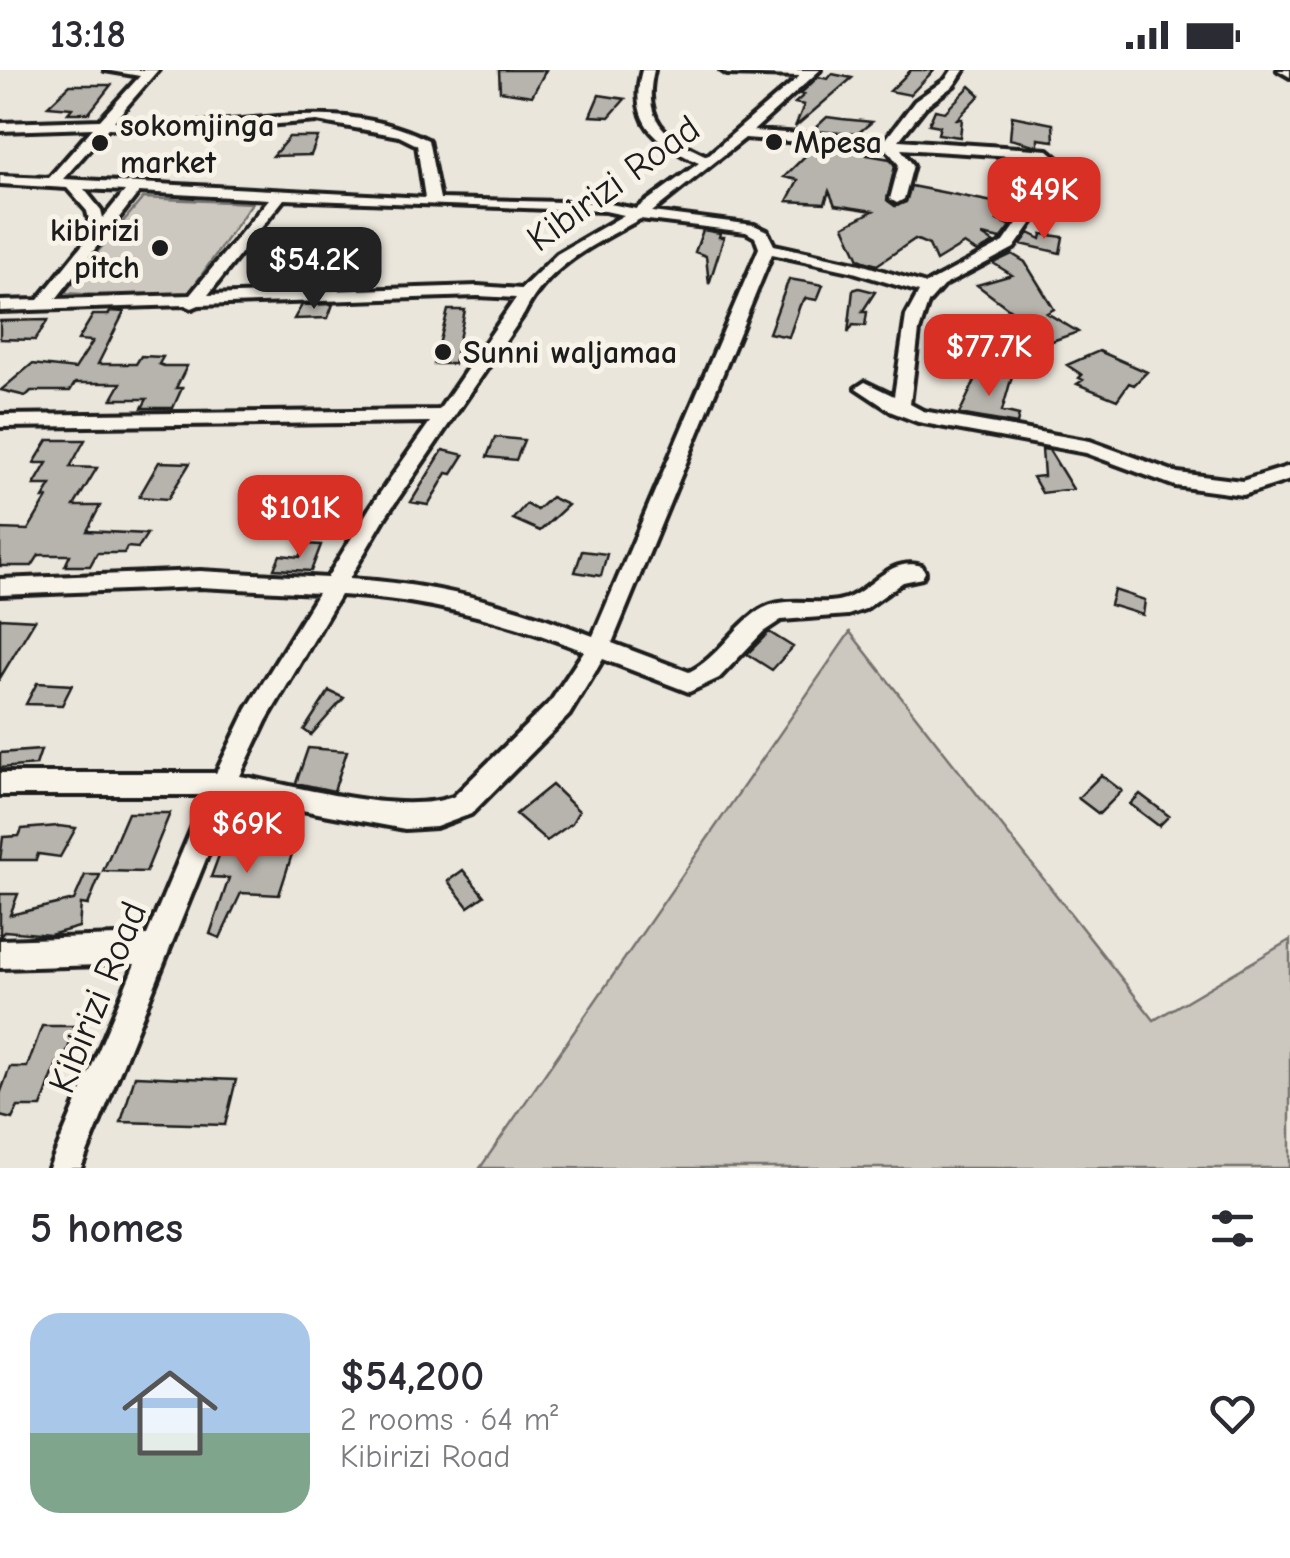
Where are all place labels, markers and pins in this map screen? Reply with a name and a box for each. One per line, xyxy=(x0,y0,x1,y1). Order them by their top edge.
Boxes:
place label: sokomjinga market xyxy=(120,107,275,181)
place label: Mpesa xyxy=(794,124,882,161)
marker: Mpesa xyxy=(763,131,785,153)
marker: sokomjinga market xyxy=(89,132,111,154)
pin: $49K xyxy=(985,157,1103,242)
place label: kibirizi pitch xyxy=(50,212,140,286)
pin: $54.2K xyxy=(233,227,395,312)
marker: kibirizi pitch xyxy=(149,237,171,259)
pin: $77.7K xyxy=(908,314,1070,399)
place label: Sunni waljamaa xyxy=(463,334,677,371)
marker: Sunni waljamaa xyxy=(432,341,454,363)
pin: $101K xyxy=(230,475,370,560)
pin: $69K xyxy=(188,791,306,876)

